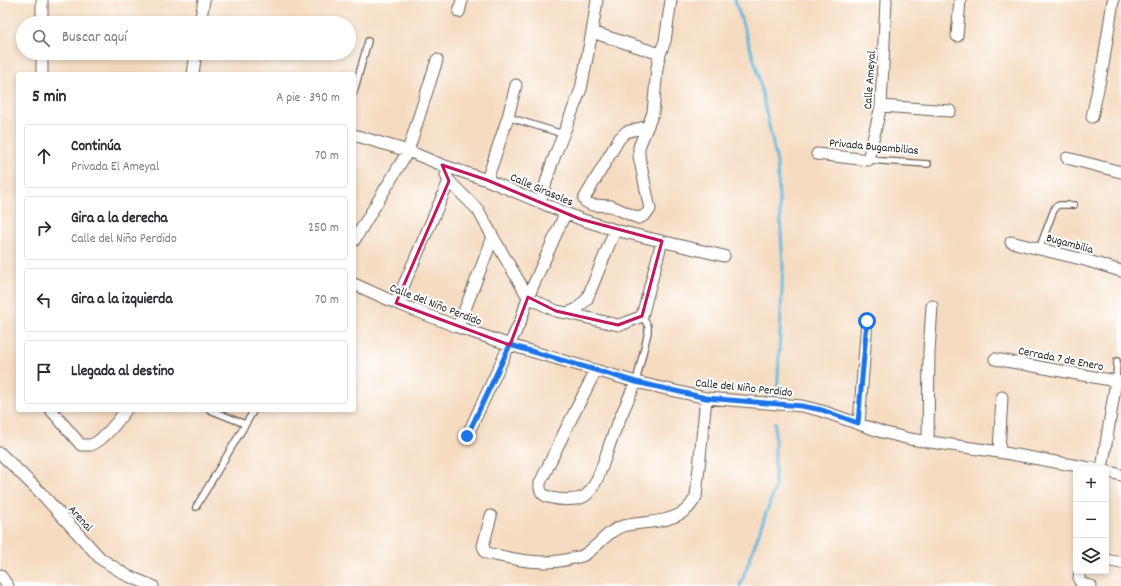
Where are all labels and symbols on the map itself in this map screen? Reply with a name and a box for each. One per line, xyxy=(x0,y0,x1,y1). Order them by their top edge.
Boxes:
street label: Calle Ameyal xyxy=(860,50,881,110)
street label: Privada Bugambilias xyxy=(828,135,919,160)
street label: Calle Girasoles xyxy=(507,169,576,211)
street label: Bugambilia xyxy=(1044,230,1095,259)
street label: Calle del Niño Perdido xyxy=(387,280,484,331)
route start xyxy=(858,312,876,330)
street label: Cerrada 7 de Enero xyxy=(1016,343,1105,376)
street label: Calle del Niño Perdido xyxy=(694,375,793,402)
route end xyxy=(458,427,476,445)
street label: Arenal xyxy=(63,502,96,536)

